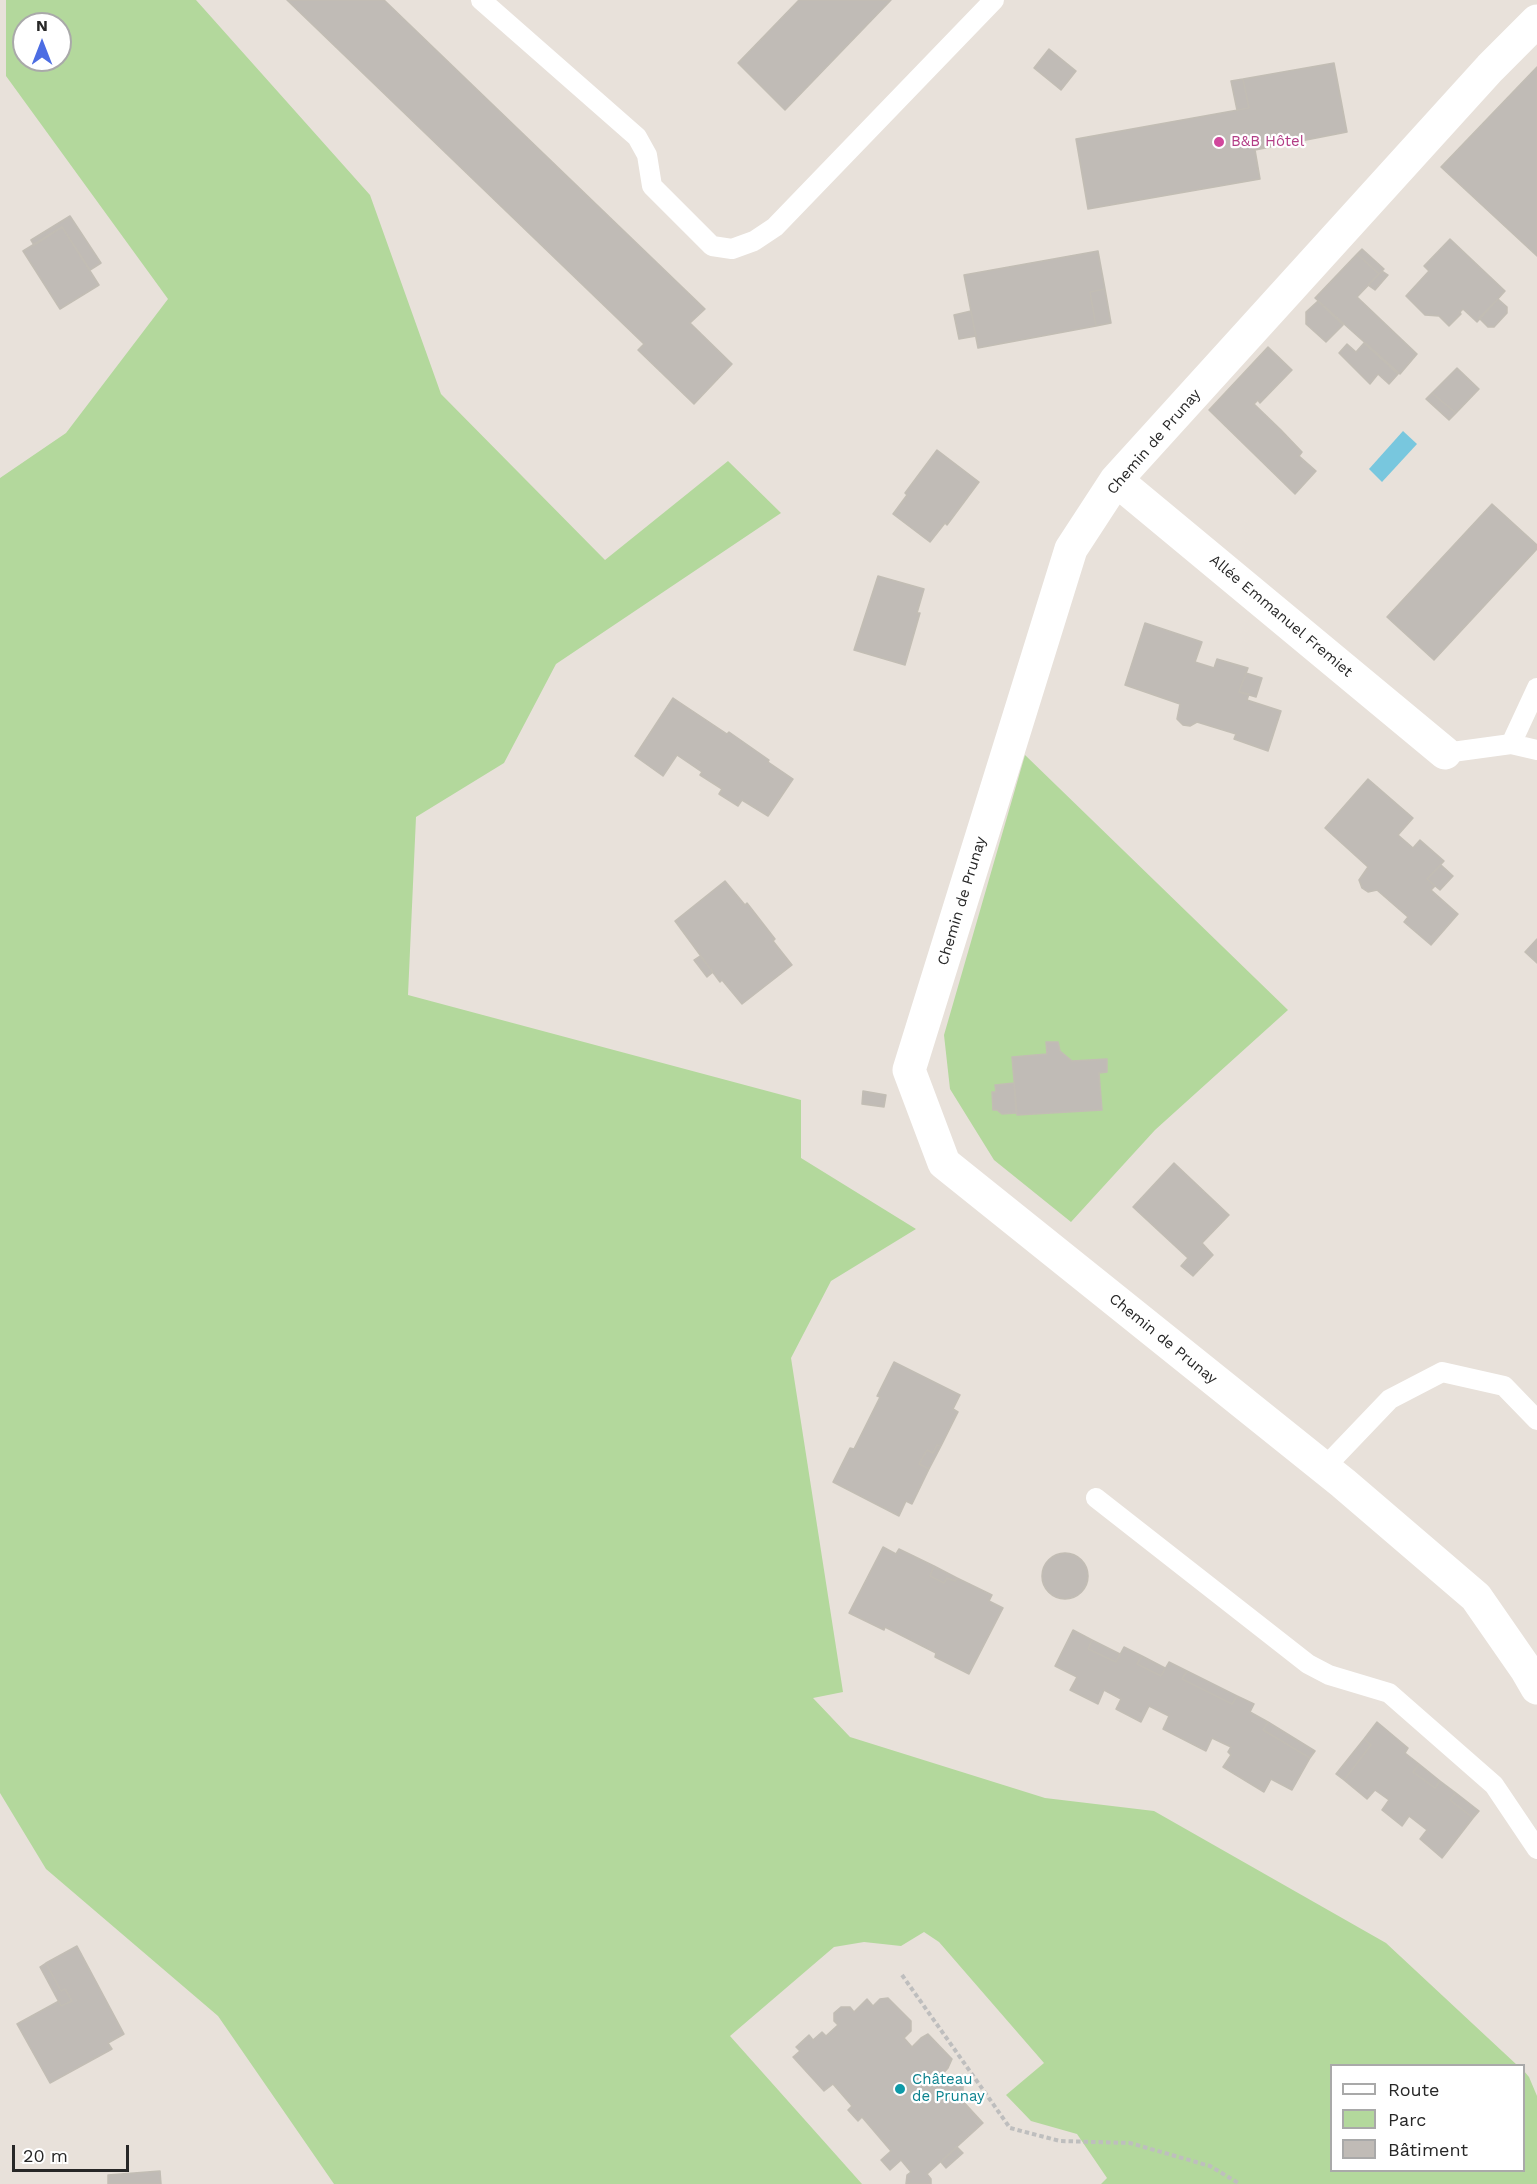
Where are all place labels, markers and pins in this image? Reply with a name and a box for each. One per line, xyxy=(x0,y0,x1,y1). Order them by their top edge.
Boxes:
place label: B&B Hôtel xyxy=(1231,133,1304,151)
marker: B&B Hôtel xyxy=(1212,135,1226,149)
place label: Château de Prunay xyxy=(912,2071,985,2106)
marker: Château de Prunay xyxy=(893,2082,907,2096)

